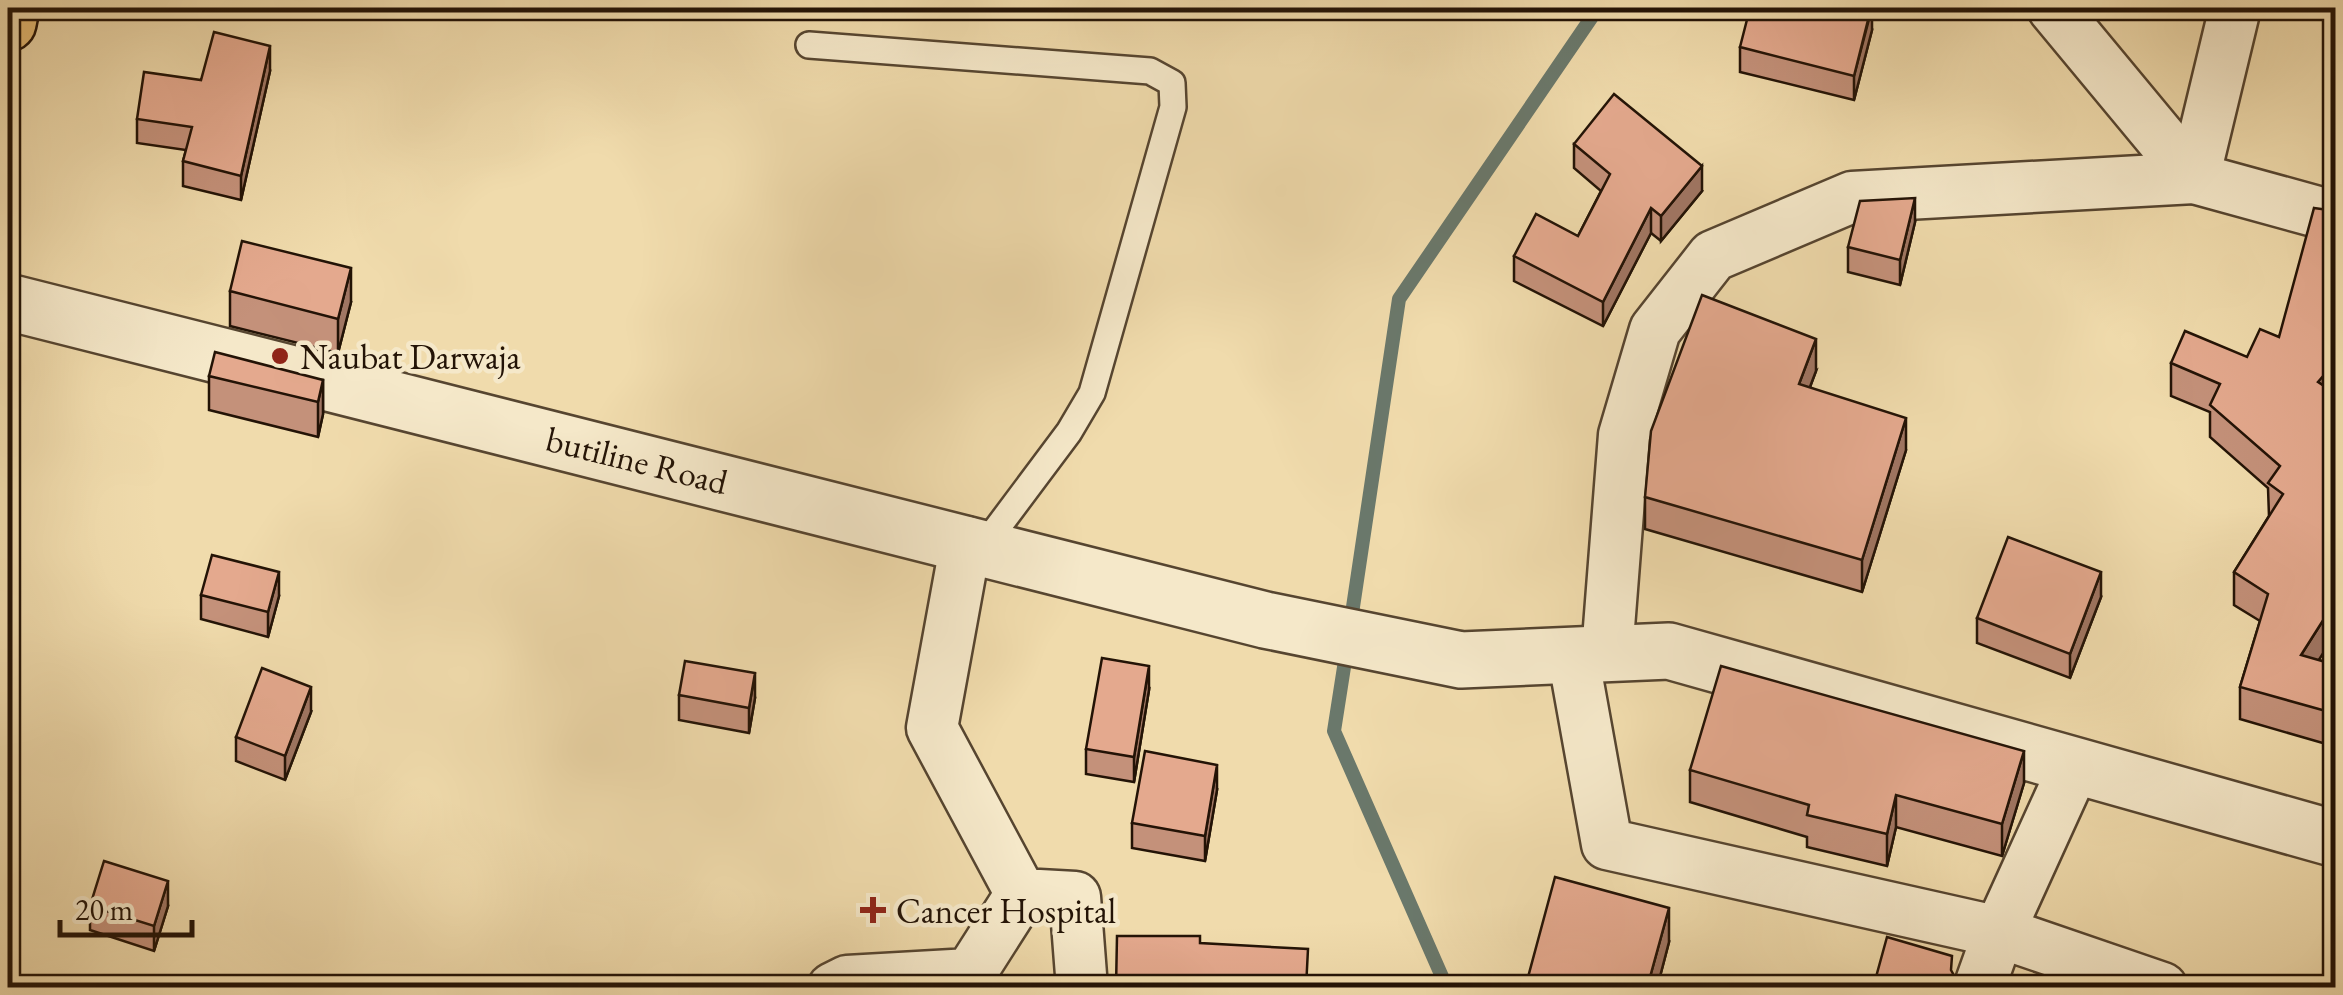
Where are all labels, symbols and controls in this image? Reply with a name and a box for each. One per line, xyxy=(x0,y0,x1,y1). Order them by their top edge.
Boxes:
place label: Naubat Darwaja xyxy=(300,334,520,379)
marker: Naubat Darwaja xyxy=(269,345,291,367)
street label: butiline Road xyxy=(542,416,733,504)
scale bar xyxy=(60,875,192,937)
place label: Cancer Hospital xyxy=(896,888,1116,933)
text: 20 m xyxy=(75,890,133,929)
marker: Cancer Hospital xyxy=(860,897,886,923)

